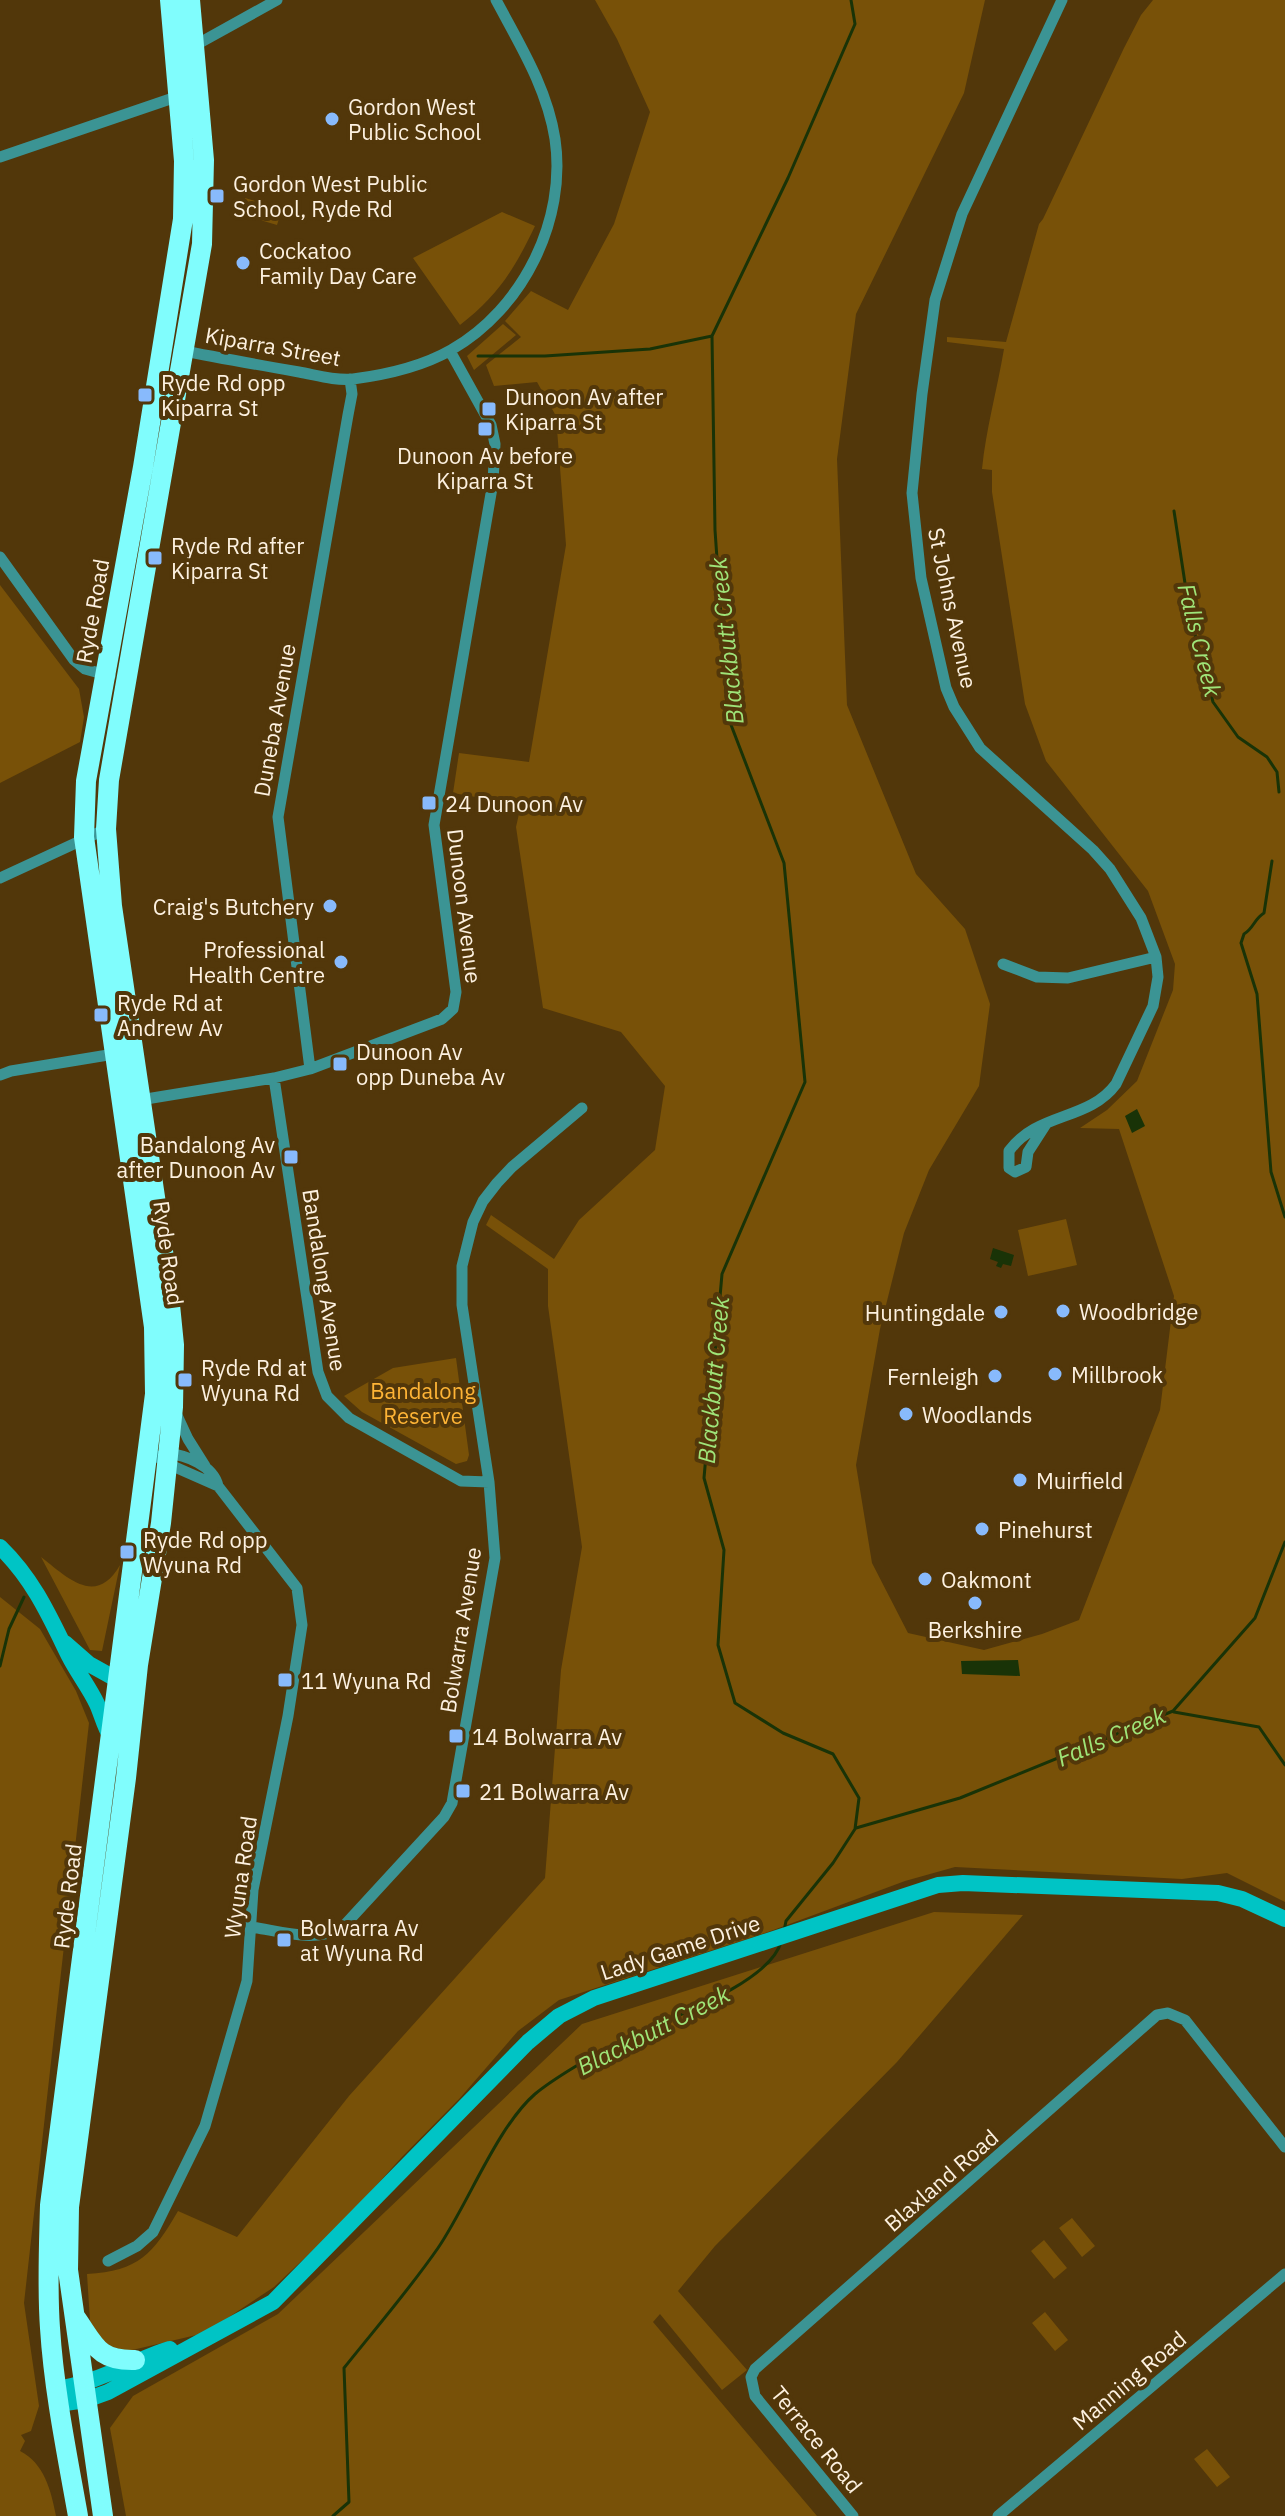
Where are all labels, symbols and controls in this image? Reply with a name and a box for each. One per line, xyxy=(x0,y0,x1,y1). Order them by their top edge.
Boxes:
place label: Gordon West Public School xyxy=(348,92,481,146)
marker: Gordon West Public School xyxy=(323,110,341,128)
place label: Gordon West Public School, Ryde Rd xyxy=(233,169,427,223)
marker: Gordon West Public School, Ryde Rd xyxy=(208,187,226,205)
place label: Cockatoo Family Day Care xyxy=(259,236,417,290)
marker: Cockatoo Family Day Care xyxy=(234,254,252,272)
street label: Kiparra Street xyxy=(203,320,343,372)
place label: Ryde Rd opp Kiparra St xyxy=(161,368,285,422)
place label: Dunoon Av after Kiparra St xyxy=(505,382,663,436)
marker: Ryde Rd opp Kiparra St xyxy=(136,386,154,404)
marker: Dunoon Av after Kiparra St xyxy=(480,400,498,418)
marker: Dunoon Av before Kiparra St xyxy=(476,420,494,438)
place label: Dunoon Av before Kiparra St xyxy=(397,441,573,495)
street label: St Johns Avenue xyxy=(922,525,984,691)
place label: Ryde Rd after Kiparra St xyxy=(171,531,304,585)
marker: Ryde Rd after Kiparra St xyxy=(146,549,164,567)
water label: Blackbutt Creek xyxy=(701,555,751,726)
street label: Ryde Road xyxy=(69,557,115,665)
water label: Falls Creek xyxy=(1170,580,1230,701)
street label: Duneba Avenue xyxy=(246,641,302,799)
place label: 24 Dunoon Av xyxy=(445,789,583,818)
marker: 24 Dunoon Av xyxy=(420,794,438,812)
street label: Dunoon Avenue xyxy=(441,827,489,985)
place label: Craig's Butchery xyxy=(153,892,314,921)
marker: Craig's Butchery xyxy=(321,897,339,915)
place label: Professional Health Centre xyxy=(188,935,325,989)
marker: Professional Health Centre xyxy=(332,953,350,971)
place label: Ryde Rd at Andrew Av xyxy=(117,988,223,1042)
marker: Ryde Rd at Andrew Av xyxy=(92,1006,110,1024)
place label: Dunoon Av opp Duneba Av xyxy=(356,1037,505,1091)
marker: Dunoon Av opp Duneba Av xyxy=(331,1055,349,1073)
place label: Bandalong Av after Dunoon Av xyxy=(117,1130,275,1184)
marker: Bandalong Av after Dunoon Av xyxy=(282,1148,300,1166)
street label: Bandalong Avenue xyxy=(296,1187,354,1373)
street label: Ryde Road xyxy=(147,1199,191,1307)
water label: Blackbutt Creek xyxy=(690,1295,736,1465)
place label: Woodbridge xyxy=(1079,1297,1198,1326)
place label: Huntingdale xyxy=(865,1298,985,1327)
marker: Woodbridge xyxy=(1054,1302,1072,1320)
marker: Huntingdale xyxy=(992,1303,1010,1321)
place label: Ryde Rd at Wyuna Rd xyxy=(201,1353,307,1407)
place label: Millbrook xyxy=(1071,1360,1164,1389)
place label: Fernleigh xyxy=(887,1362,979,1391)
marker: Millbrook xyxy=(1046,1365,1064,1383)
marker: Fernleigh xyxy=(986,1367,1004,1385)
marker: Ryde Rd at Wyuna Rd xyxy=(176,1371,194,1389)
park label: Bandalong Reserve xyxy=(370,1376,476,1430)
place label: Woodlands xyxy=(922,1400,1032,1429)
marker: Woodlands xyxy=(897,1405,915,1423)
place label: Muirfield xyxy=(1036,1466,1123,1495)
marker: Muirfield xyxy=(1011,1471,1029,1489)
place label: Pinehurst xyxy=(998,1515,1093,1544)
marker: Pinehurst xyxy=(973,1520,991,1538)
place label: Ryde Rd opp Wyuna Rd xyxy=(143,1525,267,1579)
marker: Ryde Rd opp Wyuna Rd xyxy=(118,1543,136,1561)
street label: Bolwarra Avenue xyxy=(433,1545,487,1715)
place label: Oakmont xyxy=(941,1565,1032,1594)
marker: Oakmont xyxy=(916,1570,934,1588)
marker: Berkshire xyxy=(966,1594,984,1612)
place label: Berkshire xyxy=(928,1615,1022,1644)
place label: 11 Wyuna Rd xyxy=(301,1666,432,1695)
marker: 11 Wyuna Rd xyxy=(276,1671,294,1689)
water label: Falls Creek xyxy=(1051,1698,1171,1773)
place label: 14 Bolwarra Av xyxy=(472,1722,622,1751)
marker: 14 Bolwarra Av xyxy=(447,1727,465,1745)
place label: 21 Bolwarra Av xyxy=(479,1777,629,1806)
marker: 21 Bolwarra Av xyxy=(454,1782,472,1800)
street label: Wyuna Road xyxy=(217,1814,263,1940)
street label: Ryde Road xyxy=(46,1842,88,1950)
street label: Lady Game Drive xyxy=(596,1908,764,1986)
place label: Bolwarra Av at Wyuna Rd xyxy=(300,1913,424,1967)
marker: Bolwarra Av at Wyuna Rd xyxy=(275,1931,293,1949)
water label: Blackbutt Creek xyxy=(571,1977,735,2082)
street label: Blaxland Road xyxy=(878,2122,1004,2238)
street label: Manning Road xyxy=(1066,2324,1192,2436)
street label: Terrace Road xyxy=(765,2379,869,2499)

